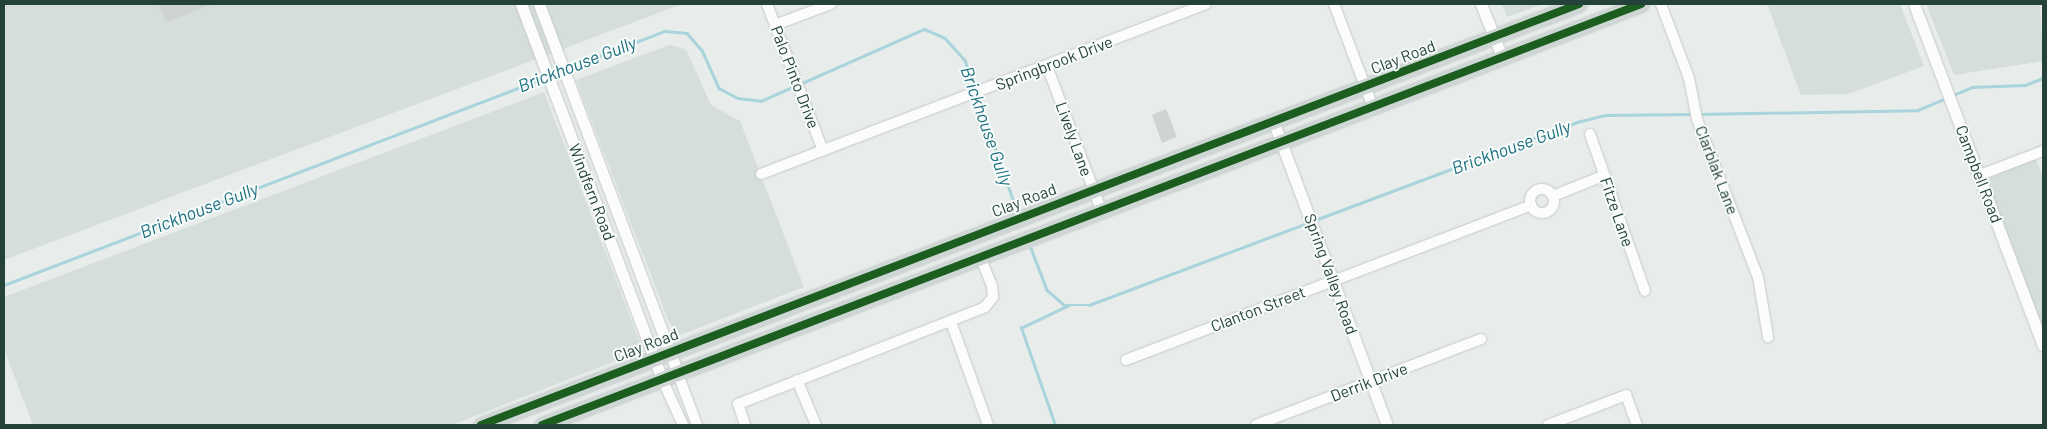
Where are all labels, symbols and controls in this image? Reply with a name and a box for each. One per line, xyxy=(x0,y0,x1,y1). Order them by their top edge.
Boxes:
street label: Palo Pinto Drive xyxy=(767,23,823,131)
water label: Brickhouse Gully xyxy=(515,32,639,96)
street label: Springbrook Drive xyxy=(993,32,1115,94)
street label: Clay Road xyxy=(1368,36,1438,78)
water label: Brickhouse Gully xyxy=(956,63,1018,189)
street label: Lively Lane xyxy=(1052,99,1096,179)
water label: Brickhouse Gully xyxy=(1449,115,1573,179)
street label: Clarblak Lane xyxy=(1691,123,1743,217)
street label: Campbell Road xyxy=(1952,123,2006,225)
street label: Windfern Road xyxy=(565,141,619,243)
street label: Fitze Lane xyxy=(1596,175,1638,249)
water label: Brickhouse Gully xyxy=(137,178,261,242)
street label: Clay Road xyxy=(989,179,1059,221)
street label: Spring Valley Road xyxy=(1300,211,1362,337)
street label: Clanton Street xyxy=(1208,282,1308,336)
street label: Clay Road xyxy=(611,324,681,366)
street label: Derrik Drive xyxy=(1328,359,1410,405)

